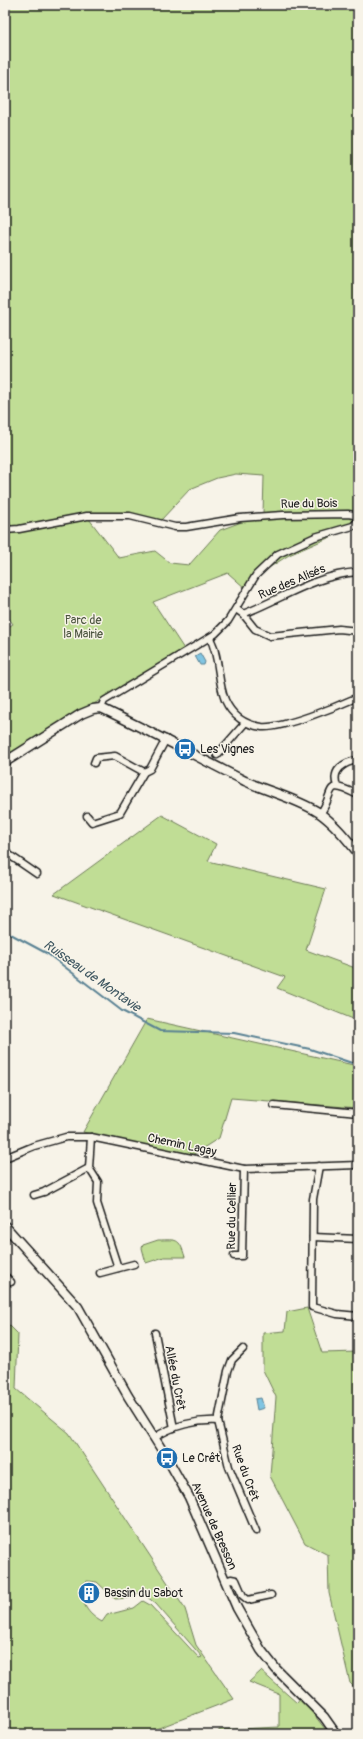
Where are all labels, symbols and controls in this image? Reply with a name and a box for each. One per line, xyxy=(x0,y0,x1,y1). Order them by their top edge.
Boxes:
street label: Rue du Bois xyxy=(280,496,338,512)
street label: Rue des Alisés xyxy=(256,561,328,603)
park label: Parc de la Mairie xyxy=(63,613,103,642)
bus stop icon: Les Vignes xyxy=(172,736,198,762)
place label: Les Vignes xyxy=(200,742,255,757)
water label: Ruisseau de Montavie xyxy=(40,937,145,1016)
street label: Chemin Lagay xyxy=(146,1130,218,1160)
street label: Rue du Cellier xyxy=(224,1181,240,1250)
street label: Allée du Crêt xyxy=(161,1344,189,1412)
street label: Rue du Crêt xyxy=(228,1443,262,1503)
bus stop icon: Le Crêt xyxy=(154,1445,180,1471)
place label: Le Crêt xyxy=(182,1451,220,1466)
street label: Avenue de Bresson xyxy=(188,1480,240,1572)
building icon: Bassin du Sabot xyxy=(76,1580,102,1606)
place label: Bassin du Sabot xyxy=(104,1586,183,1601)

